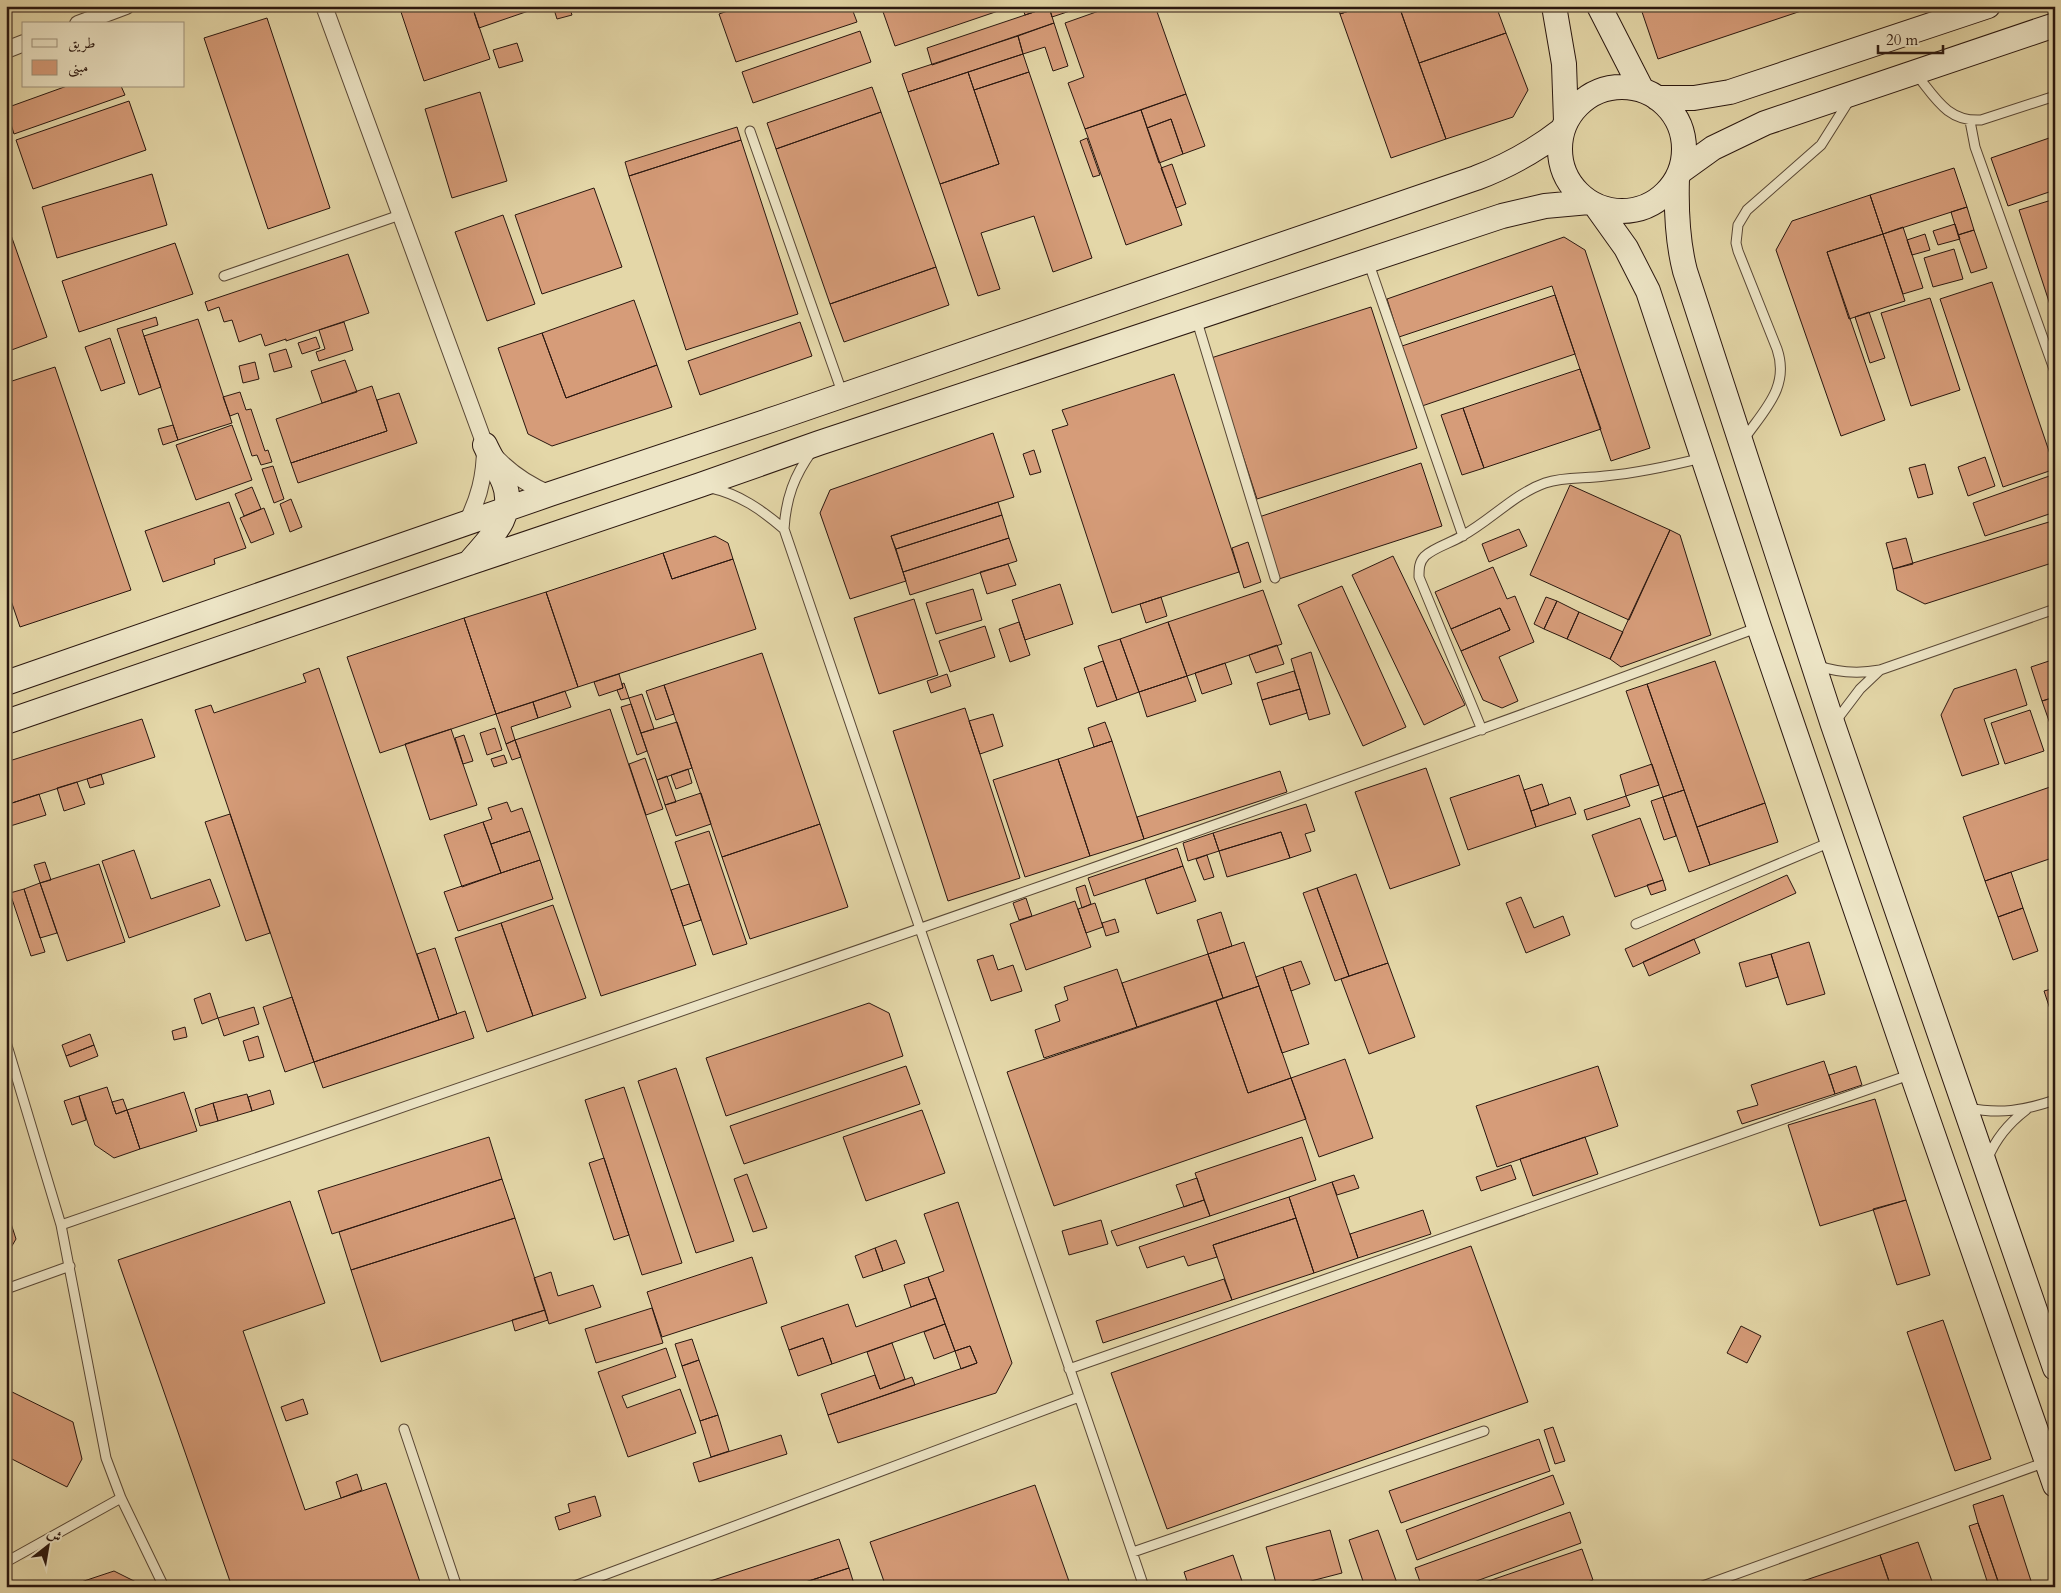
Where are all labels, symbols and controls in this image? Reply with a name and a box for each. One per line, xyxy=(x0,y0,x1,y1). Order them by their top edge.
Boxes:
legend xyxy=(22,22,185,88)
scale bar xyxy=(1878,22,1944,54)
text: 20 m xyxy=(1886,30,1918,50)
text: طريق xyxy=(68,33,95,53)
text: مبنى xyxy=(68,57,88,78)
north arrow xyxy=(22,1520,72,1570)
text: ش xyxy=(44,1524,65,1547)

